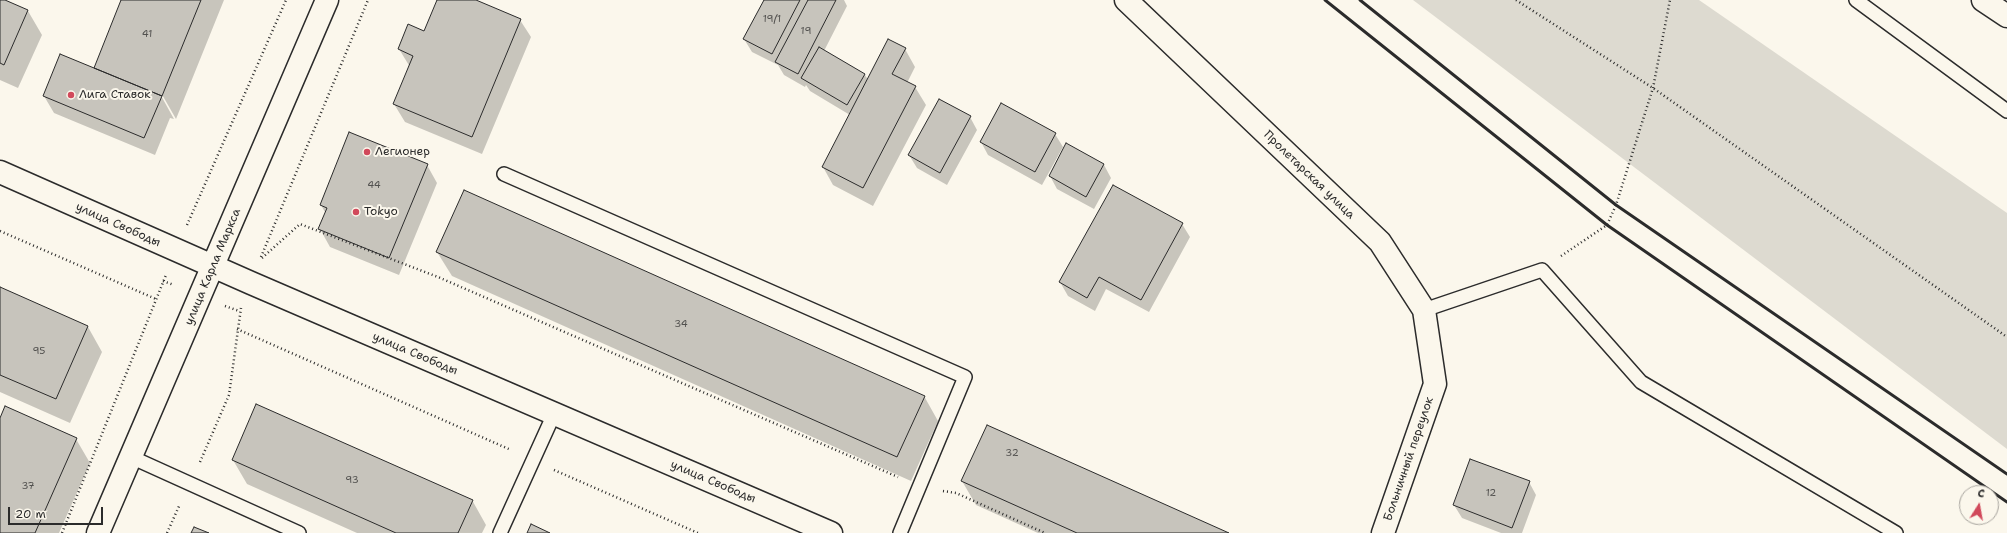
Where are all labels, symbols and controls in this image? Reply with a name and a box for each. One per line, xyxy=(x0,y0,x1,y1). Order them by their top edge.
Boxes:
house number: 19/1 xyxy=(763,13,781,25)
house number: 19 xyxy=(801,25,811,37)
house number: 41 xyxy=(142,28,152,40)
place label: Лига Ставок xyxy=(79,88,151,102)
marker: Лига Ставок xyxy=(66,90,76,100)
street label: Пролетарская улица xyxy=(1260,128,1358,222)
place label: Легионер xyxy=(375,145,430,159)
marker: Легионер xyxy=(362,147,372,157)
house number: 44 xyxy=(367,179,381,191)
street label: улица Свободы xyxy=(73,200,163,250)
place label: Tokyo xyxy=(364,205,398,219)
street label: улица Карла Маркса xyxy=(182,206,244,328)
marker: Tokyo xyxy=(351,207,361,217)
house number: 34 xyxy=(674,318,688,330)
street label: улица Свободы xyxy=(370,330,460,378)
house number: 95 xyxy=(33,345,45,357)
street label: Больничный переулок xyxy=(1381,395,1437,523)
house number: 32 xyxy=(1005,447,1019,459)
street label: улица Свободы xyxy=(668,458,758,506)
house number: 93 xyxy=(345,474,359,486)
house number: 37 xyxy=(21,480,35,492)
north arrow xyxy=(1959,485,1999,525)
text: С xyxy=(1976,486,1986,502)
house number: 12 xyxy=(1486,487,1496,499)
scale bar xyxy=(10,499,105,525)
text: 20 m xyxy=(15,506,46,522)

